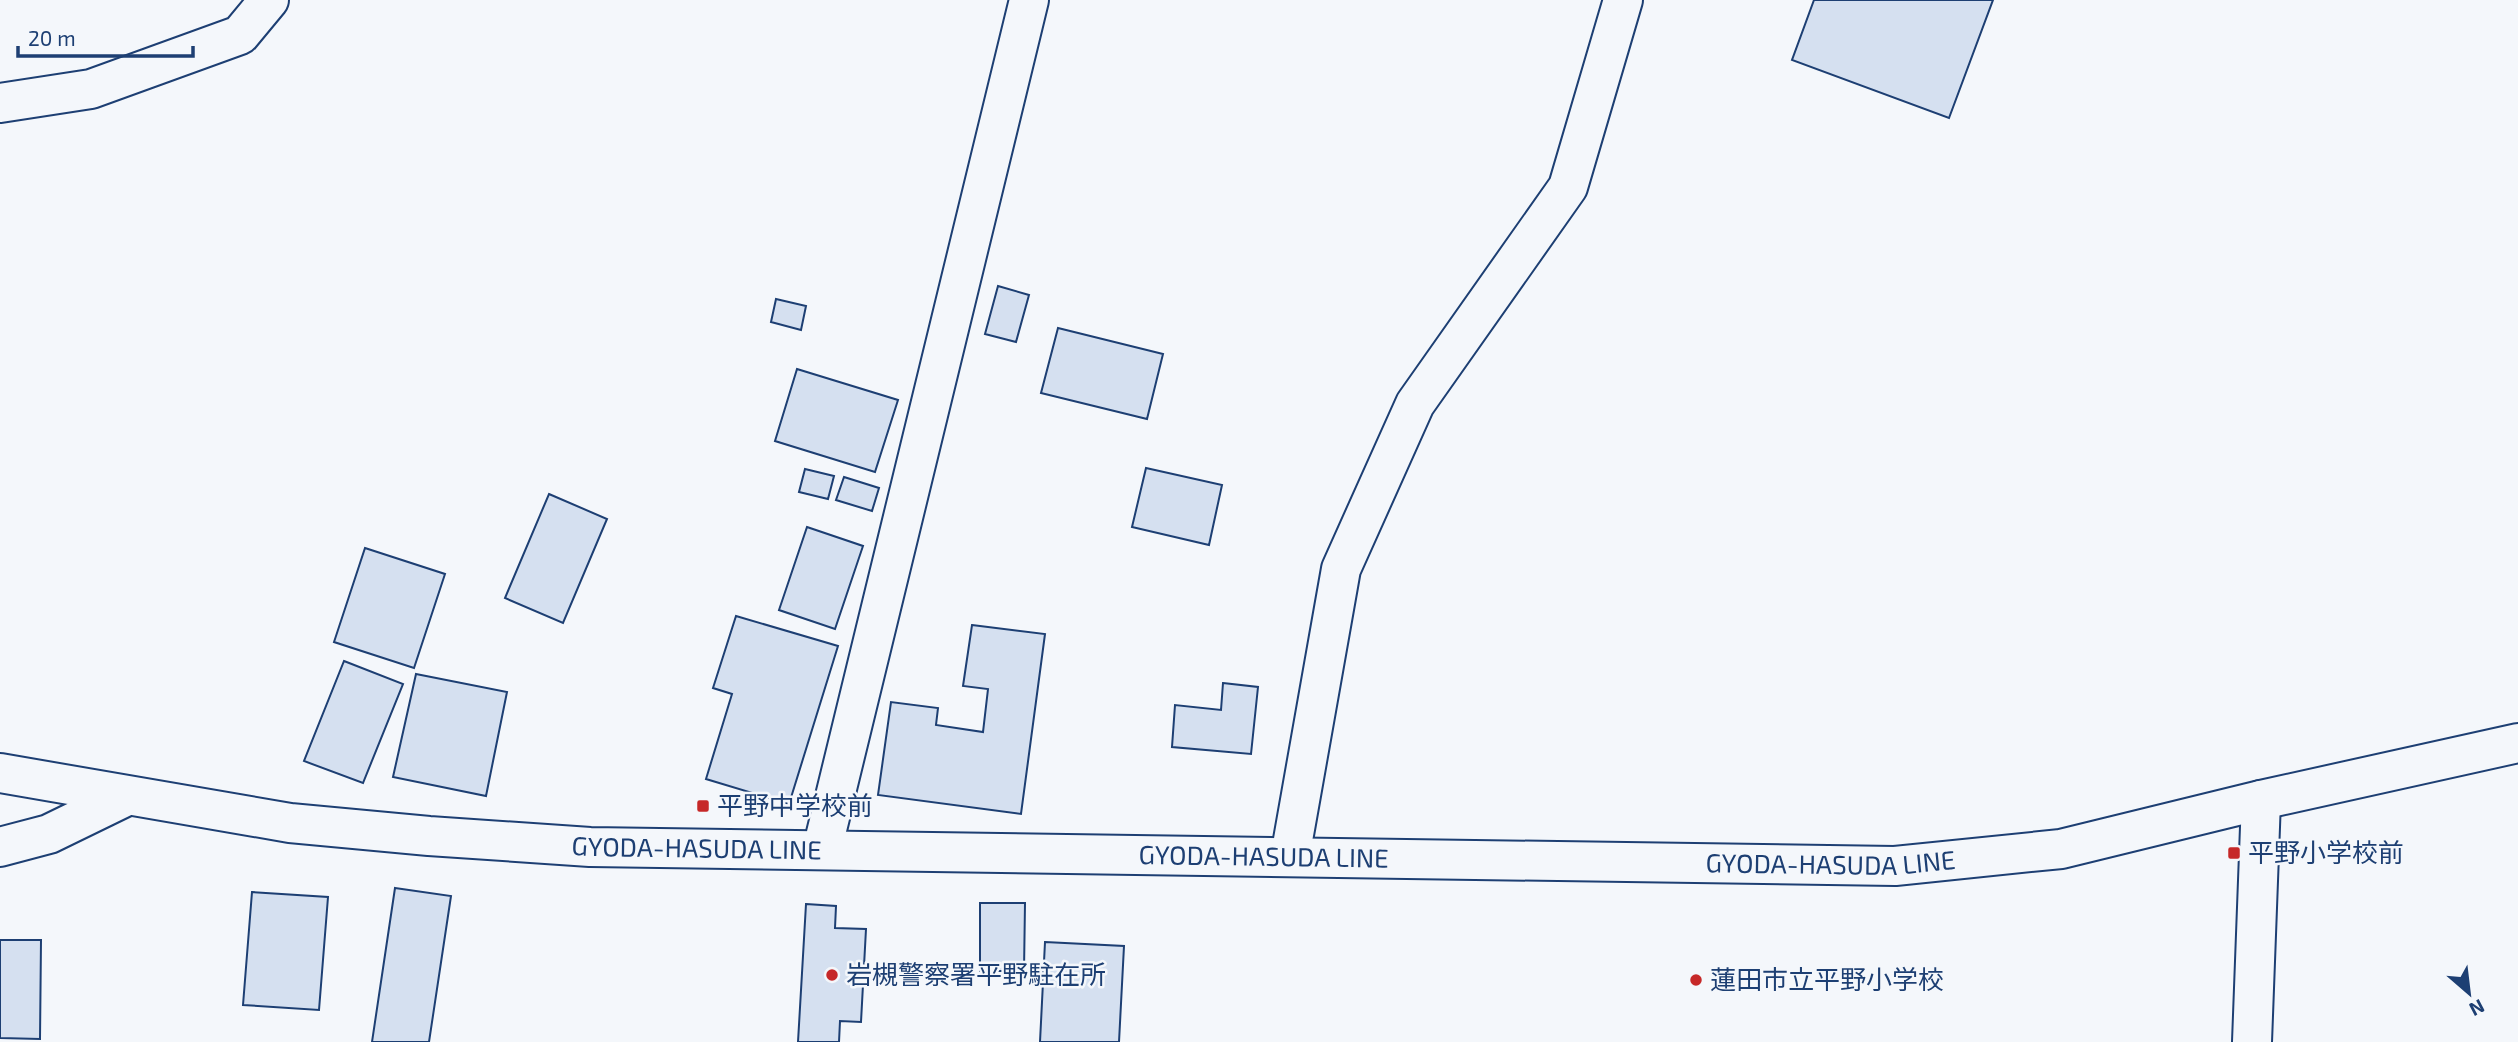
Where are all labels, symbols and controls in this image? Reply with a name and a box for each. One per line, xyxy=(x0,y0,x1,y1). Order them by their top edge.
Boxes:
scale bar xyxy=(18,14,192,58)
text: 20 m xyxy=(28,25,76,50)
place label: 平野中学校前 xyxy=(717,789,873,820)
marker: 平野中学校前 xyxy=(695,798,711,814)
street label: GYODA-HASUDA LINE xyxy=(571,829,822,864)
place label: 平野小学校前 xyxy=(2248,836,2404,867)
street label: GYODA-HASUDA LINE xyxy=(1138,838,1389,873)
street label: GYODA-HASUDA LINE xyxy=(1705,843,1957,880)
marker: 平野小学校前 xyxy=(2226,845,2242,861)
place label: 岩槻警察署平野駐在所 xyxy=(846,958,1106,989)
north arrow xyxy=(2434,958,2504,1028)
place label: 蓮田市立平野小学校 xyxy=(1710,963,1944,994)
marker: 岩槻警察署平野駐在所 xyxy=(824,967,840,983)
marker: 蓮田市立平野小学校 xyxy=(1688,972,1704,988)
text: N xyxy=(2466,995,2489,1022)

